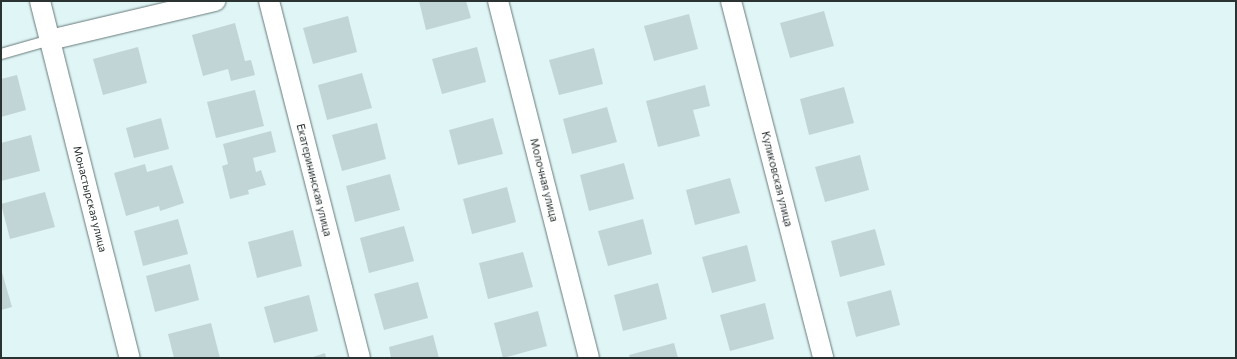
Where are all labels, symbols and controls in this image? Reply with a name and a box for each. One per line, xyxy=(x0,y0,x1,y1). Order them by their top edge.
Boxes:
street label: Екатерининская улица xyxy=(294,122,334,238)
street label: Куликовская улица xyxy=(759,130,795,228)
street label: Молочная улица xyxy=(527,137,561,223)
street label: Монастырская улица xyxy=(70,144,110,254)

